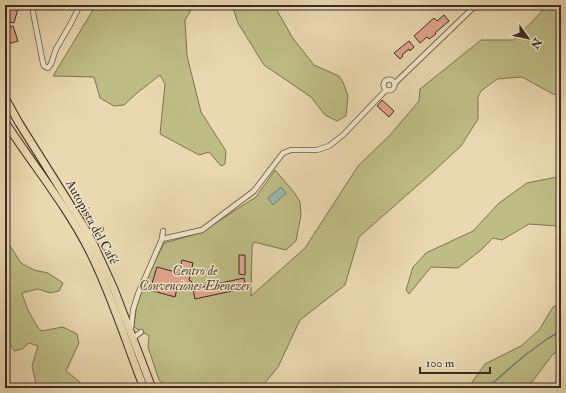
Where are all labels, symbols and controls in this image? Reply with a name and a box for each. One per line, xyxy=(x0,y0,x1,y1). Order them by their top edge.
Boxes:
north arrow xyxy=(508,18,548,58)
text: N xyxy=(527,35,545,52)
street label: Autopista del Café xyxy=(61,176,122,268)
park label: Centro de Convenciones Ebenezer xyxy=(139,263,252,294)
scale bar xyxy=(420,349,490,375)
text: 100 m xyxy=(426,356,455,371)

